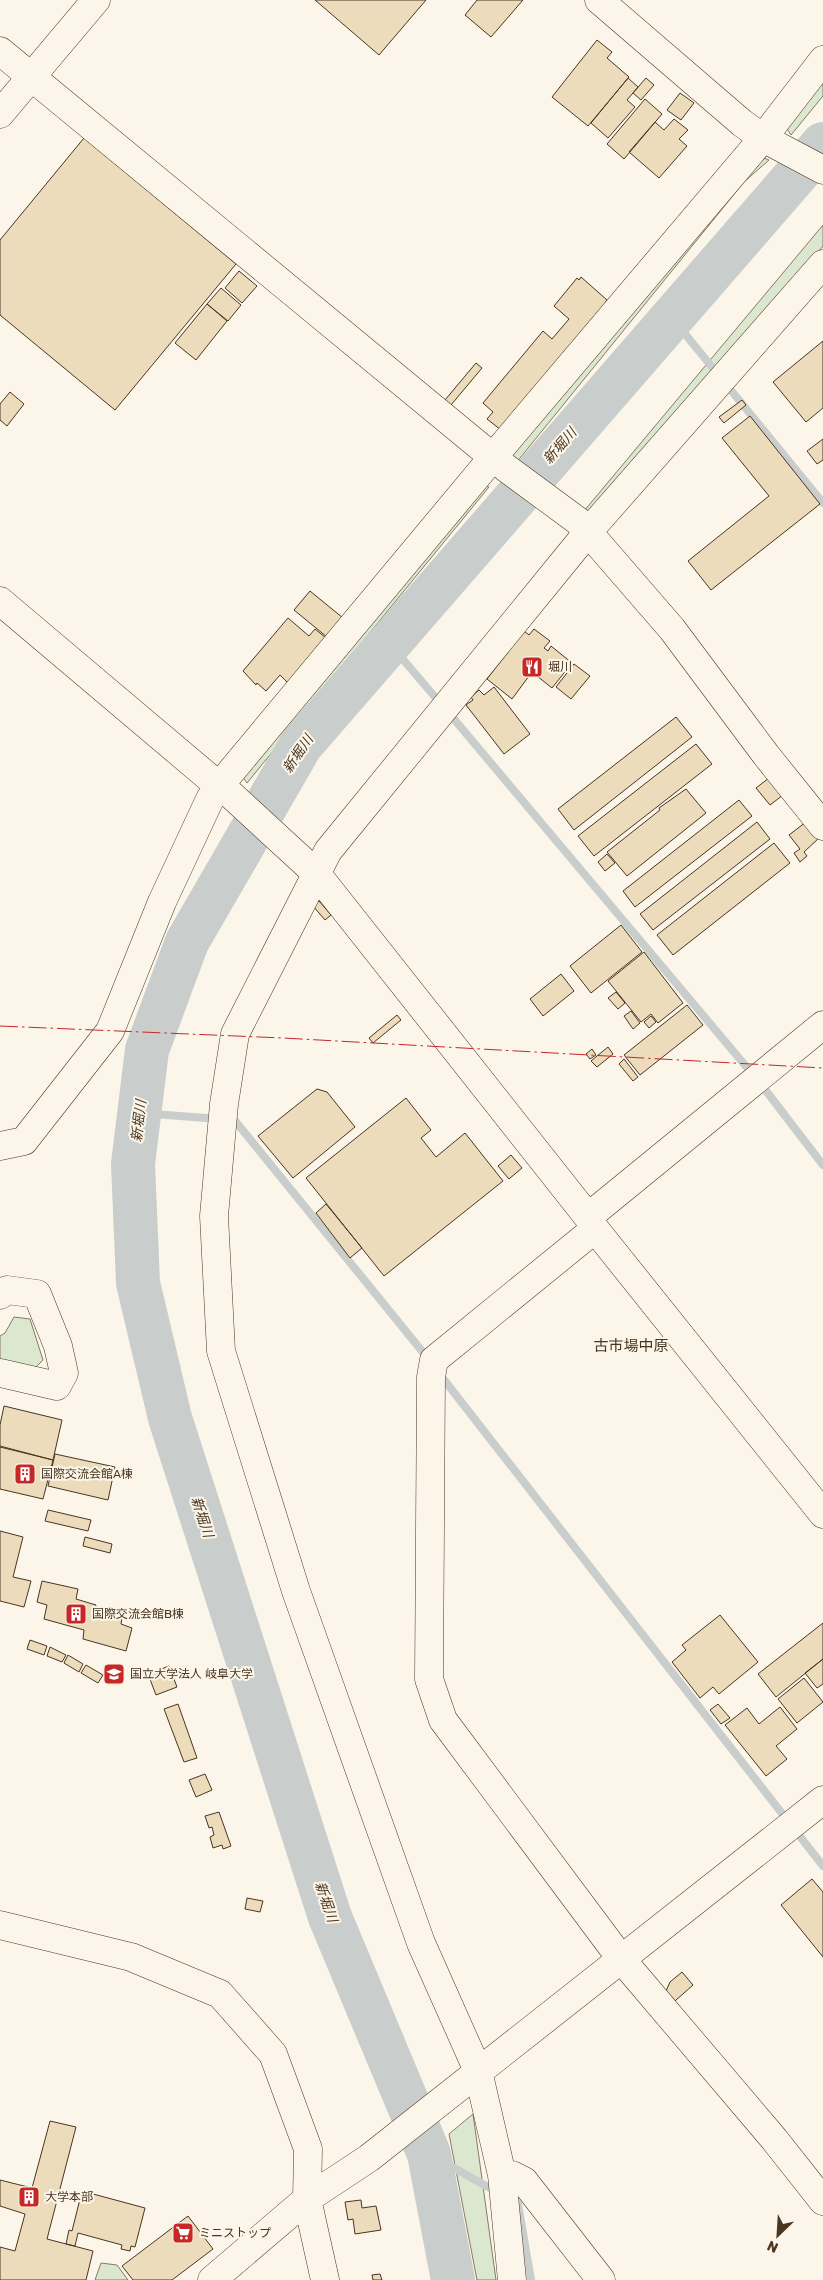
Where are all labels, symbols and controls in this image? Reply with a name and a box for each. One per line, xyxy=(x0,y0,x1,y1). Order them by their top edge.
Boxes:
water label: 新堀川 xyxy=(540,423,582,467)
restaurant icon: 堀川 xyxy=(520,655,544,679)
place label: 堀川 xyxy=(548,660,572,674)
water label: 新堀川 xyxy=(279,730,318,776)
water label: 新堀川 xyxy=(128,1097,150,1143)
district label: 古市場中原 xyxy=(593,1337,669,1355)
building icon: 国際交流会館A棟 xyxy=(13,1462,37,1486)
place label: 国際交流会館A棟 xyxy=(41,1467,133,1481)
water label: 新堀川 xyxy=(187,1494,217,1542)
building icon: 国際交流会館B棟 xyxy=(64,1602,88,1626)
place label: 国際交流会館B棟 xyxy=(92,1607,184,1621)
school or university icon: 国立大学法人 岐阜大学 xyxy=(102,1662,126,1686)
place label: 国立大学法人 岐阜大学 xyxy=(130,1667,253,1681)
water label: 新堀川 xyxy=(311,1879,342,1927)
building icon: 大学本部 xyxy=(17,2185,41,2209)
place label: 大学本部 xyxy=(45,2190,93,2204)
north arrow xyxy=(753,2210,803,2260)
supermarket icon: ミニストップ xyxy=(171,2221,195,2245)
place label: ミニストップ xyxy=(199,2226,271,2240)
text: N xyxy=(765,2236,781,2256)

